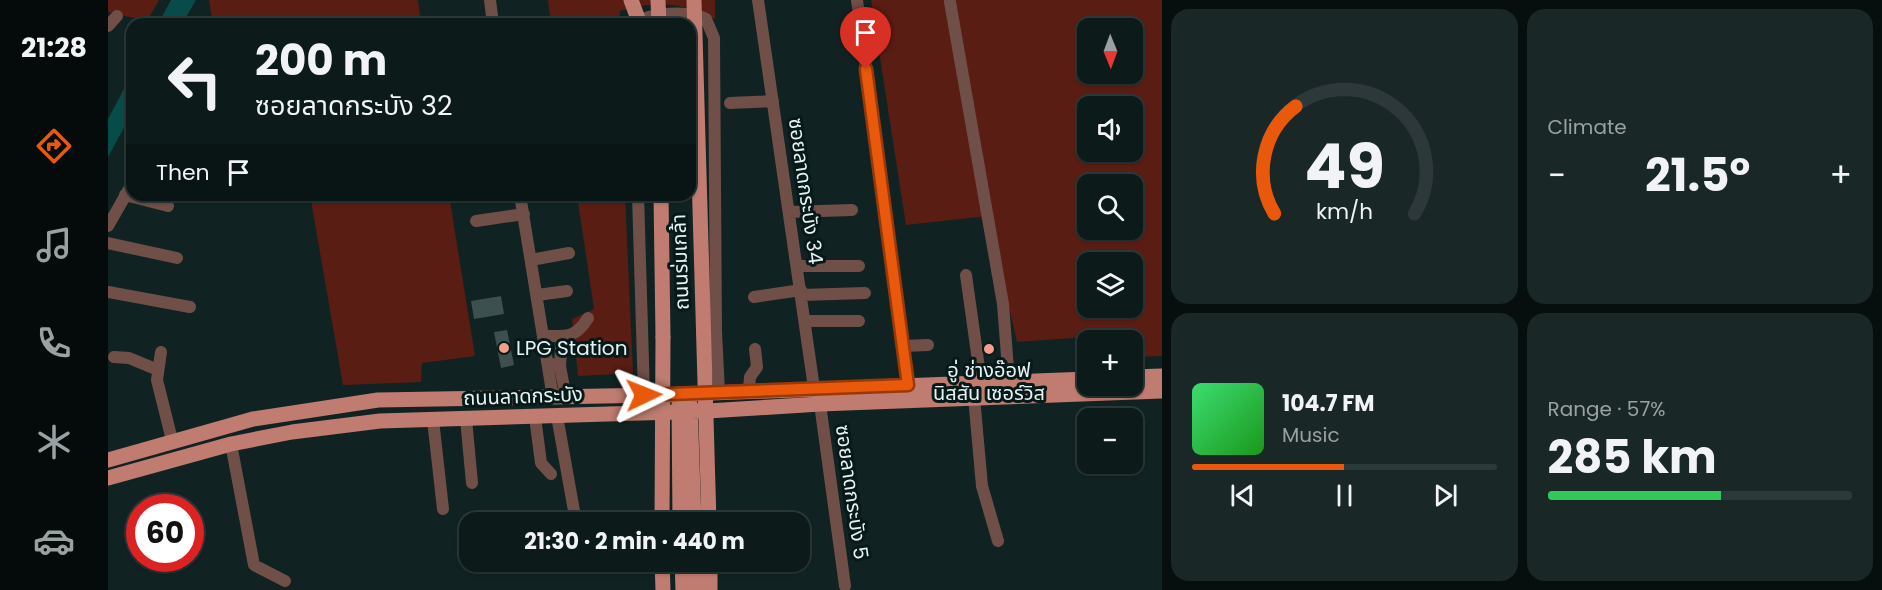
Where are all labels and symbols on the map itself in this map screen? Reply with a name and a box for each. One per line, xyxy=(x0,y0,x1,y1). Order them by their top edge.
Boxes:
pin xyxy=(840,7,891,69)
north arrow xyxy=(1077,18,1143,84)
street label: ซอยลาดกระบัง 34 xyxy=(782,116,830,266)
street label: ถนนร่มเกล้า xyxy=(664,214,696,310)
place label: LPG Station xyxy=(516,334,627,362)
marker: LPG Station xyxy=(497,341,511,355)
marker: อู่ ช่างอ๊อฟ นิสสัน เซอร์วิส xyxy=(982,342,996,356)
place label: อู่ ช่างอ๊อฟ นิสสัน เซอร์วิส xyxy=(933,356,1045,407)
position arrow xyxy=(612,363,676,427)
street label: ถนนลาดกระบัง xyxy=(463,380,583,412)
street label: ซอยลาดกระบัง 5 xyxy=(829,423,875,561)
speed limit sign: 60 xyxy=(126,494,204,572)

